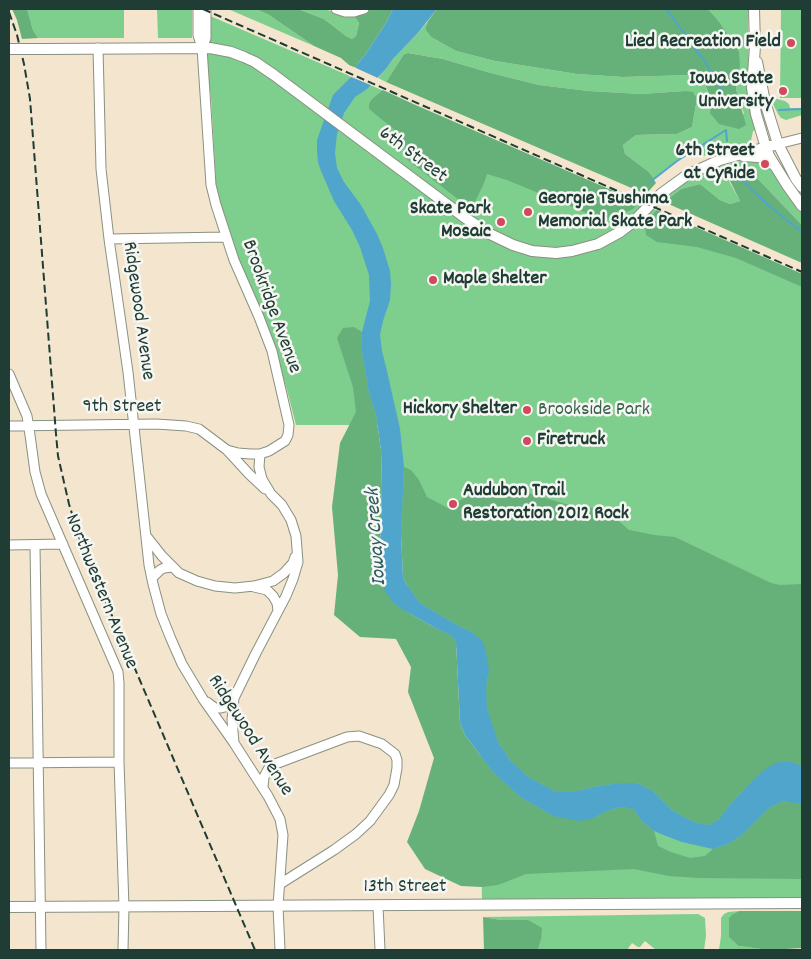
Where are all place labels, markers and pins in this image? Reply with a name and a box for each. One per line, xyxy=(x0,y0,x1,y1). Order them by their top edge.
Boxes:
place label: Lied Recreation Field xyxy=(625,31,781,55)
marker: Lied Recreation Field xyxy=(785,37,797,49)
place label: Iowa State University xyxy=(689,68,773,115)
marker: Iowa State University xyxy=(777,85,789,97)
place label: 6th Street at CyRide xyxy=(675,140,755,187)
marker: 6th Street at CyRide xyxy=(759,158,771,170)
place label: Georgie Tsushima Memorial Skate Park xyxy=(538,188,692,235)
place label: Skate Park Mosaic xyxy=(410,198,491,245)
marker: Georgie Tsushima Memorial Skate Park xyxy=(522,206,534,218)
marker: Skate Park Mosaic xyxy=(495,216,507,228)
place label: Maple Shelter xyxy=(443,268,547,292)
marker: Maple Shelter xyxy=(427,274,439,286)
place label: Hickory Shelter xyxy=(403,398,517,422)
marker: Hickory Shelter xyxy=(521,404,533,416)
place label: Firetruck xyxy=(537,429,605,453)
marker: Firetruck xyxy=(521,435,533,447)
place label: Audubon Trail Restoration 2012 Rock xyxy=(463,480,629,527)
marker: Audubon Trail Restoration 2012 Rock xyxy=(447,498,459,510)

